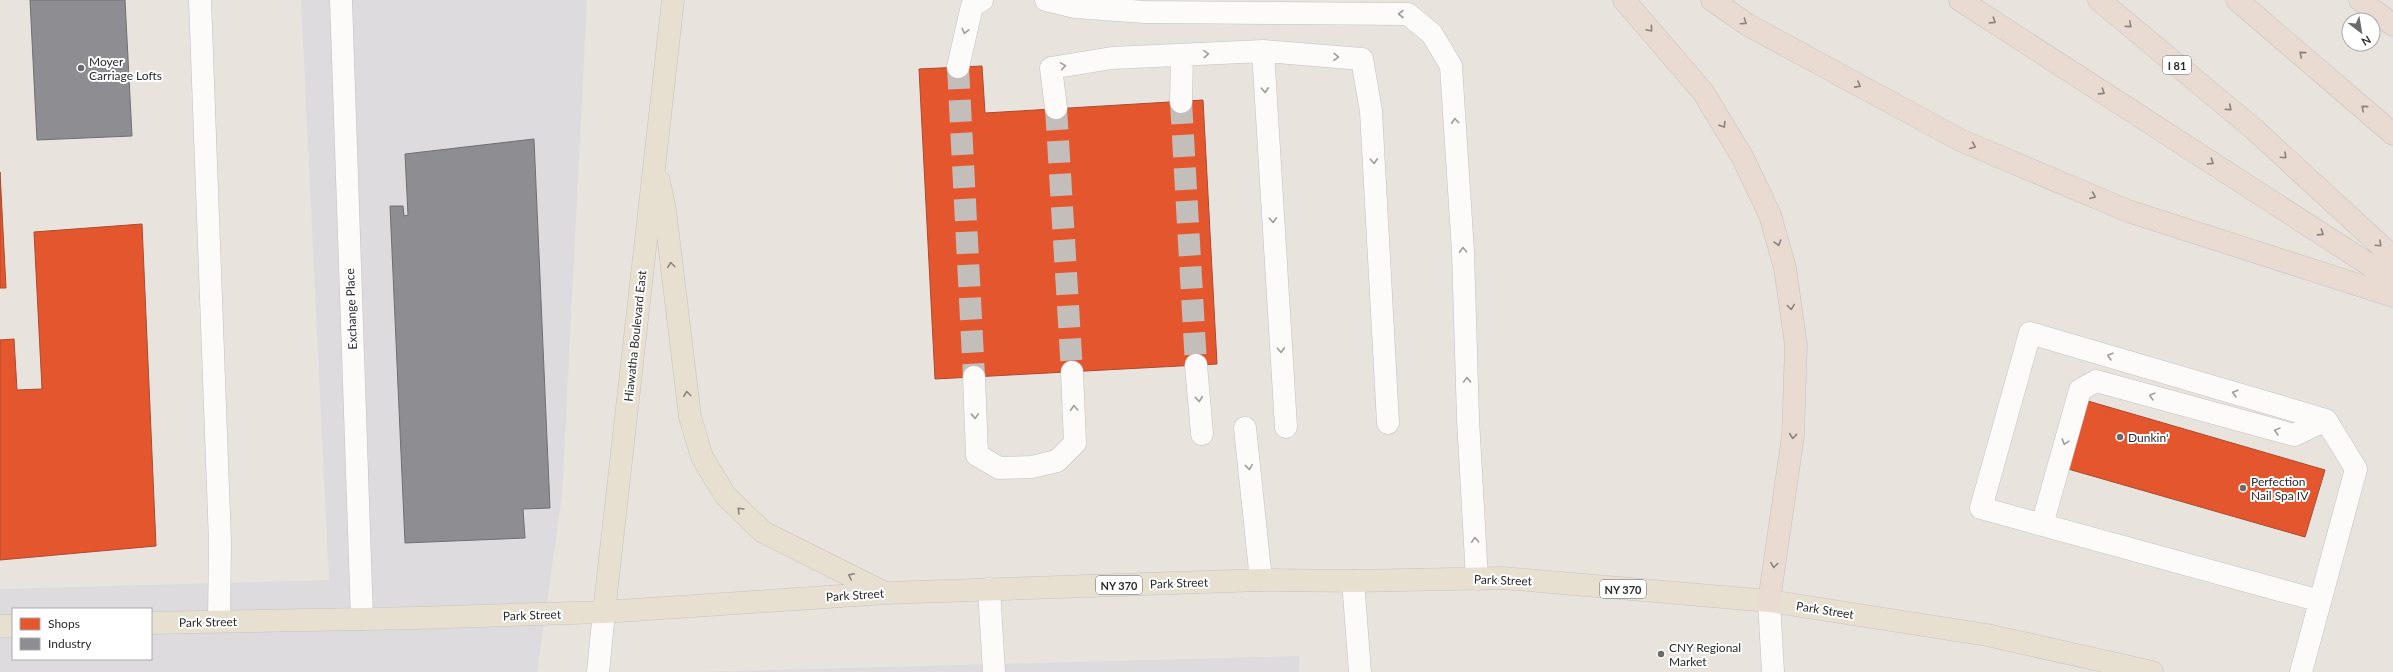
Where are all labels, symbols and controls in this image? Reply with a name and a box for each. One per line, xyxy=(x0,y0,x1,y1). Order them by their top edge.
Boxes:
one-way arrow xyxy=(1398,10,1404,18)
north arrow xyxy=(2341,12,2381,52)
one-way arrow xyxy=(1989,16,1996,24)
one-way arrow xyxy=(1740,17,1747,25)
one-way arrow xyxy=(2124,20,2132,27)
one-way arrow xyxy=(1646,24,1653,32)
one-way arrow xyxy=(962,28,970,34)
text: N xyxy=(2359,33,2373,49)
one-way arrow xyxy=(1203,50,1209,58)
one-way arrow xyxy=(1333,52,1339,61)
one-way arrow xyxy=(2299,52,2307,59)
place label: Moyer Carriage Lofts xyxy=(89,54,162,83)
road number: I 81 xyxy=(2163,56,2191,74)
one-way arrow xyxy=(1060,62,1066,71)
marker: Moyer Carriage Lofts xyxy=(76,63,86,73)
one-way arrow xyxy=(1854,80,1861,87)
one-way arrow xyxy=(1261,87,1270,93)
one-way arrow xyxy=(2098,87,2105,95)
one-way arrow xyxy=(2224,103,2232,110)
one-way arrow xyxy=(2361,105,2368,112)
one-way arrow xyxy=(1450,118,1459,124)
one-way arrow xyxy=(1718,121,1726,128)
one-way arrow xyxy=(1968,141,1976,149)
one-way arrow xyxy=(2279,151,2287,159)
one-way arrow xyxy=(1369,158,1378,164)
one-way arrow xyxy=(2207,158,2214,165)
one-way arrow xyxy=(2089,192,2096,200)
one-way arrow xyxy=(1269,217,1277,223)
one-way arrow xyxy=(2316,228,2323,235)
one-way arrow xyxy=(1773,239,1782,246)
one-way arrow xyxy=(2375,240,2382,247)
one-way arrow xyxy=(1458,247,1467,253)
one-way arrow xyxy=(667,262,676,268)
street label: Exchange Place xyxy=(342,268,360,350)
street label: Hiawatha Boulevard East xyxy=(621,269,649,402)
one-way arrow xyxy=(1786,304,1795,310)
one-way arrow xyxy=(1277,347,1285,353)
one-way arrow xyxy=(2107,352,2114,361)
one-way arrow xyxy=(1462,377,1471,383)
one-way arrow xyxy=(2232,389,2239,398)
one-way arrow xyxy=(683,391,692,397)
one-way arrow xyxy=(2149,392,2156,401)
one-way arrow xyxy=(1194,396,1203,403)
one-way arrow xyxy=(1069,405,1078,411)
one-way arrow xyxy=(971,413,979,419)
one-way arrow xyxy=(2274,427,2280,435)
place label: Dunkin' xyxy=(2128,430,2168,445)
marker: Dunkin' xyxy=(2115,432,2125,442)
one-way arrow xyxy=(1788,433,1797,439)
one-way arrow xyxy=(2062,439,2070,445)
one-way arrow xyxy=(1244,464,1253,470)
place label: Perfection Nail Spa IV xyxy=(2251,474,2309,503)
marker: Perfection Nail Spa IV xyxy=(2238,483,2248,493)
one-way arrow xyxy=(737,507,745,515)
one-way arrow xyxy=(1470,537,1479,543)
one-way arrow xyxy=(1770,562,1779,568)
street label: Park Street xyxy=(1474,571,1533,589)
one-way arrow xyxy=(847,573,855,581)
street label: Park Street xyxy=(1150,574,1209,592)
road number: NY 370 xyxy=(1096,576,1142,594)
road number: NY 370 xyxy=(1600,580,1646,598)
street label: Park Street xyxy=(825,585,885,605)
street label: Park Street xyxy=(1795,598,1856,622)
street label: Park Street xyxy=(503,606,562,624)
legend xyxy=(12,608,152,660)
street label: Park Street xyxy=(179,614,238,630)
text: Shops xyxy=(48,616,80,631)
text: Industry xyxy=(48,636,92,651)
place label: CNY Regional Market xyxy=(1669,640,1741,669)
marker: CNY Regional Market xyxy=(1656,649,1666,659)

